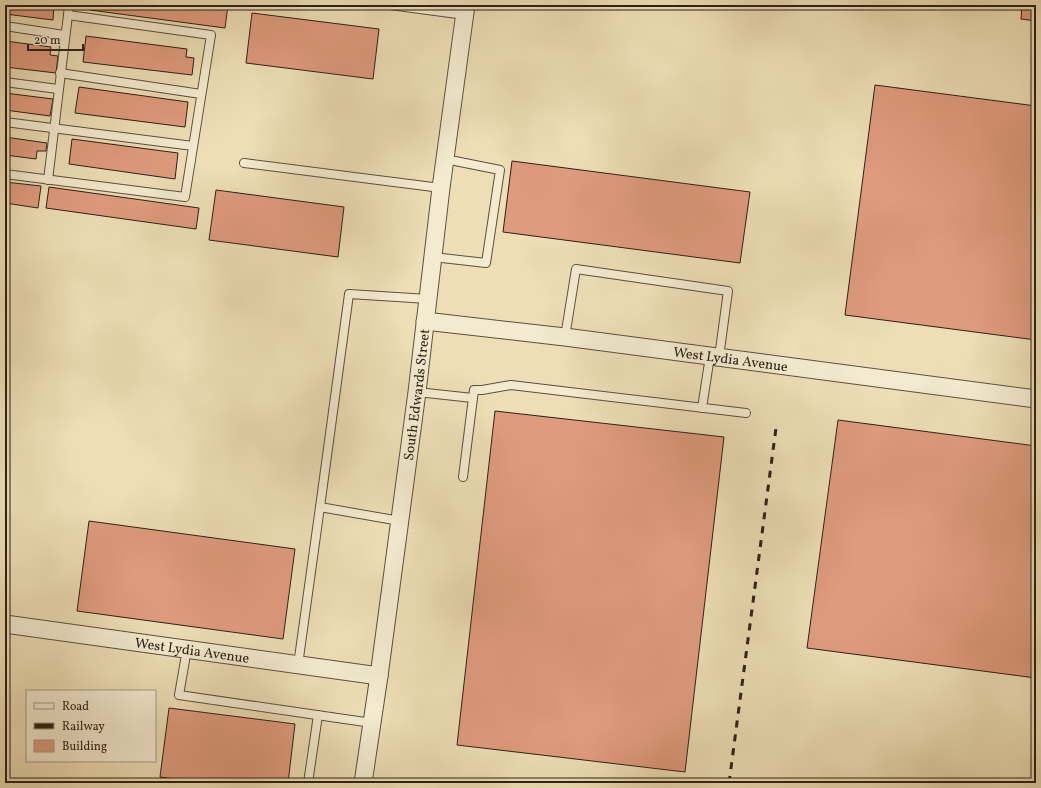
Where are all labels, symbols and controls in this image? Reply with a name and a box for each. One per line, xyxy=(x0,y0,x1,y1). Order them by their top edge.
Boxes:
scale bar xyxy=(28,26,83,52)
text: 20 m xyxy=(34,33,61,49)
street label: South Edwards Street xyxy=(400,328,435,462)
street label: West Lydia Avenue xyxy=(672,343,789,377)
street label: West Lydia Avenue xyxy=(134,634,251,669)
legend xyxy=(26,690,156,762)
text: Road xyxy=(62,699,89,715)
text: Railway xyxy=(62,719,105,735)
text: Building xyxy=(62,739,107,755)

